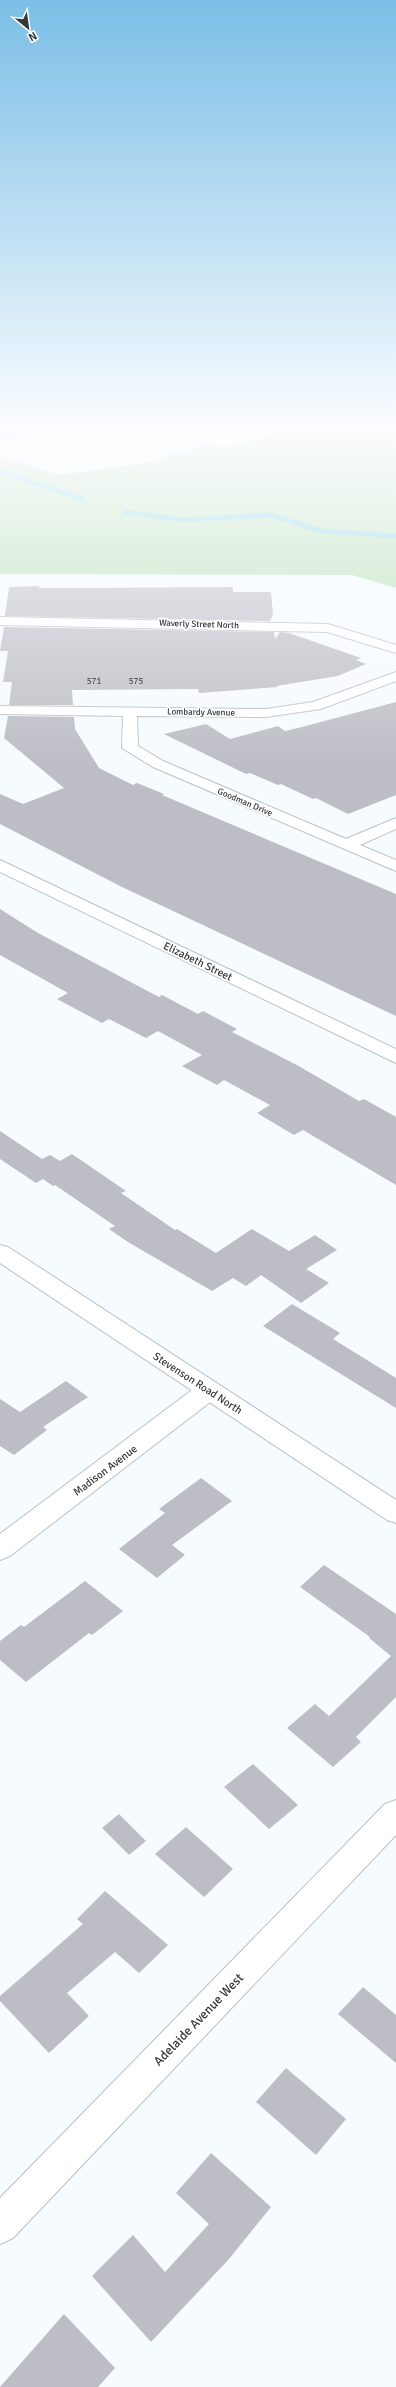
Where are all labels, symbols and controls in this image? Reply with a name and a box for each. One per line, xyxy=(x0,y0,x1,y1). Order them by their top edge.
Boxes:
north arrow xyxy=(8,8,48,48)
text: N xyxy=(26,29,39,44)
street label: Waverly Street North xyxy=(159,618,239,631)
house number: 571 xyxy=(87,676,101,687)
house number: 575 xyxy=(129,676,143,687)
street label: Lombardy Avenue xyxy=(167,706,236,719)
street label: Goodman Drive xyxy=(216,786,274,819)
street label: Elizabeth Street xyxy=(161,939,235,984)
street label: Stevenson Road North xyxy=(151,1350,245,1417)
street label: Madison Avenue xyxy=(71,1442,140,1499)
street label: Adelaide Avenue West xyxy=(150,1970,247,2069)

